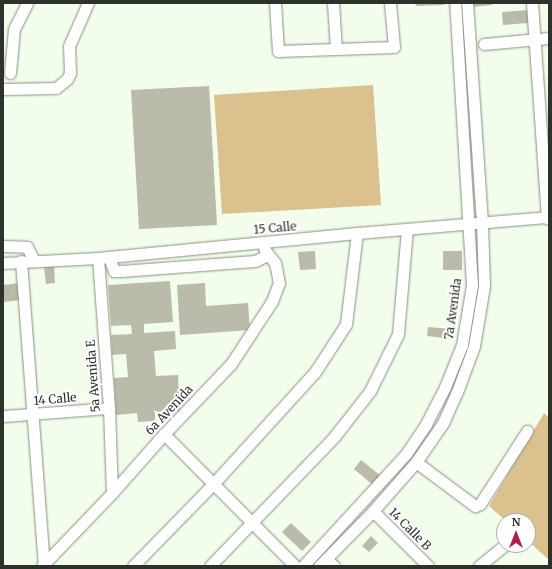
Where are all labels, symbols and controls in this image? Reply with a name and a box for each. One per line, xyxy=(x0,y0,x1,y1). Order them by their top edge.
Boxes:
street label: 15 Calle xyxy=(253,219,297,237)
street label: 7a Avenida xyxy=(442,277,464,341)
street label: 5a Avenida E xyxy=(83,339,103,413)
street label: 6a Avenida xyxy=(142,382,196,438)
street label: 14 Calle xyxy=(33,390,77,408)
street label: 14 Calle B xyxy=(386,505,434,553)
north arrow xyxy=(496,513,536,553)
text: N xyxy=(512,515,520,529)

